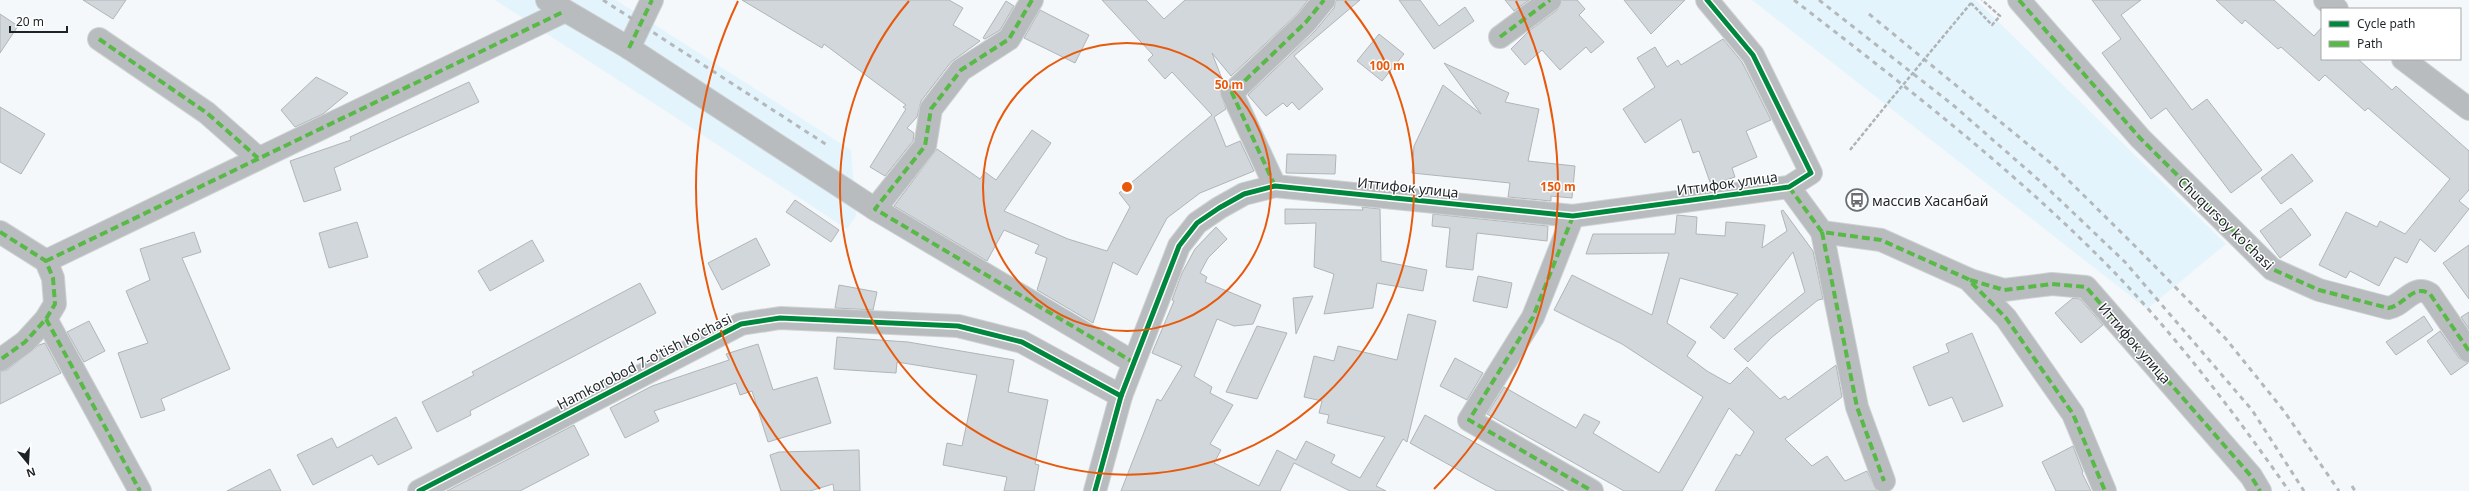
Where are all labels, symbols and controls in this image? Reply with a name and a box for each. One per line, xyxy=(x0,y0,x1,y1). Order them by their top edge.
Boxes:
scale bar xyxy=(10,8,67,34)
legend xyxy=(2321,8,2461,60)
text: 20 m xyxy=(16,13,44,30)
text: Cycle path xyxy=(2357,15,2415,32)
text: Path xyxy=(2357,35,2383,52)
text: 100 m xyxy=(1369,57,1405,74)
text: 50 m xyxy=(1215,76,1243,93)
street label: Иттифок улица xyxy=(1675,167,1779,199)
street label: Иттифок улица xyxy=(1356,172,1460,202)
street label: Chuqursoy ko'chasi xyxy=(2174,172,2278,274)
text: 150 m xyxy=(1540,178,1576,195)
centre of rings xyxy=(1120,180,1134,194)
bus stop icon: массив Хасанбай xyxy=(1844,187,1870,213)
place label: массив Хасанбай xyxy=(1872,191,1988,210)
street label: Иттифок улица xyxy=(2094,298,2176,388)
street label: Hamkorobod 7-o'tish ko'chasi xyxy=(553,309,735,413)
north arrow xyxy=(8,443,48,483)
text: N xyxy=(25,464,38,482)

